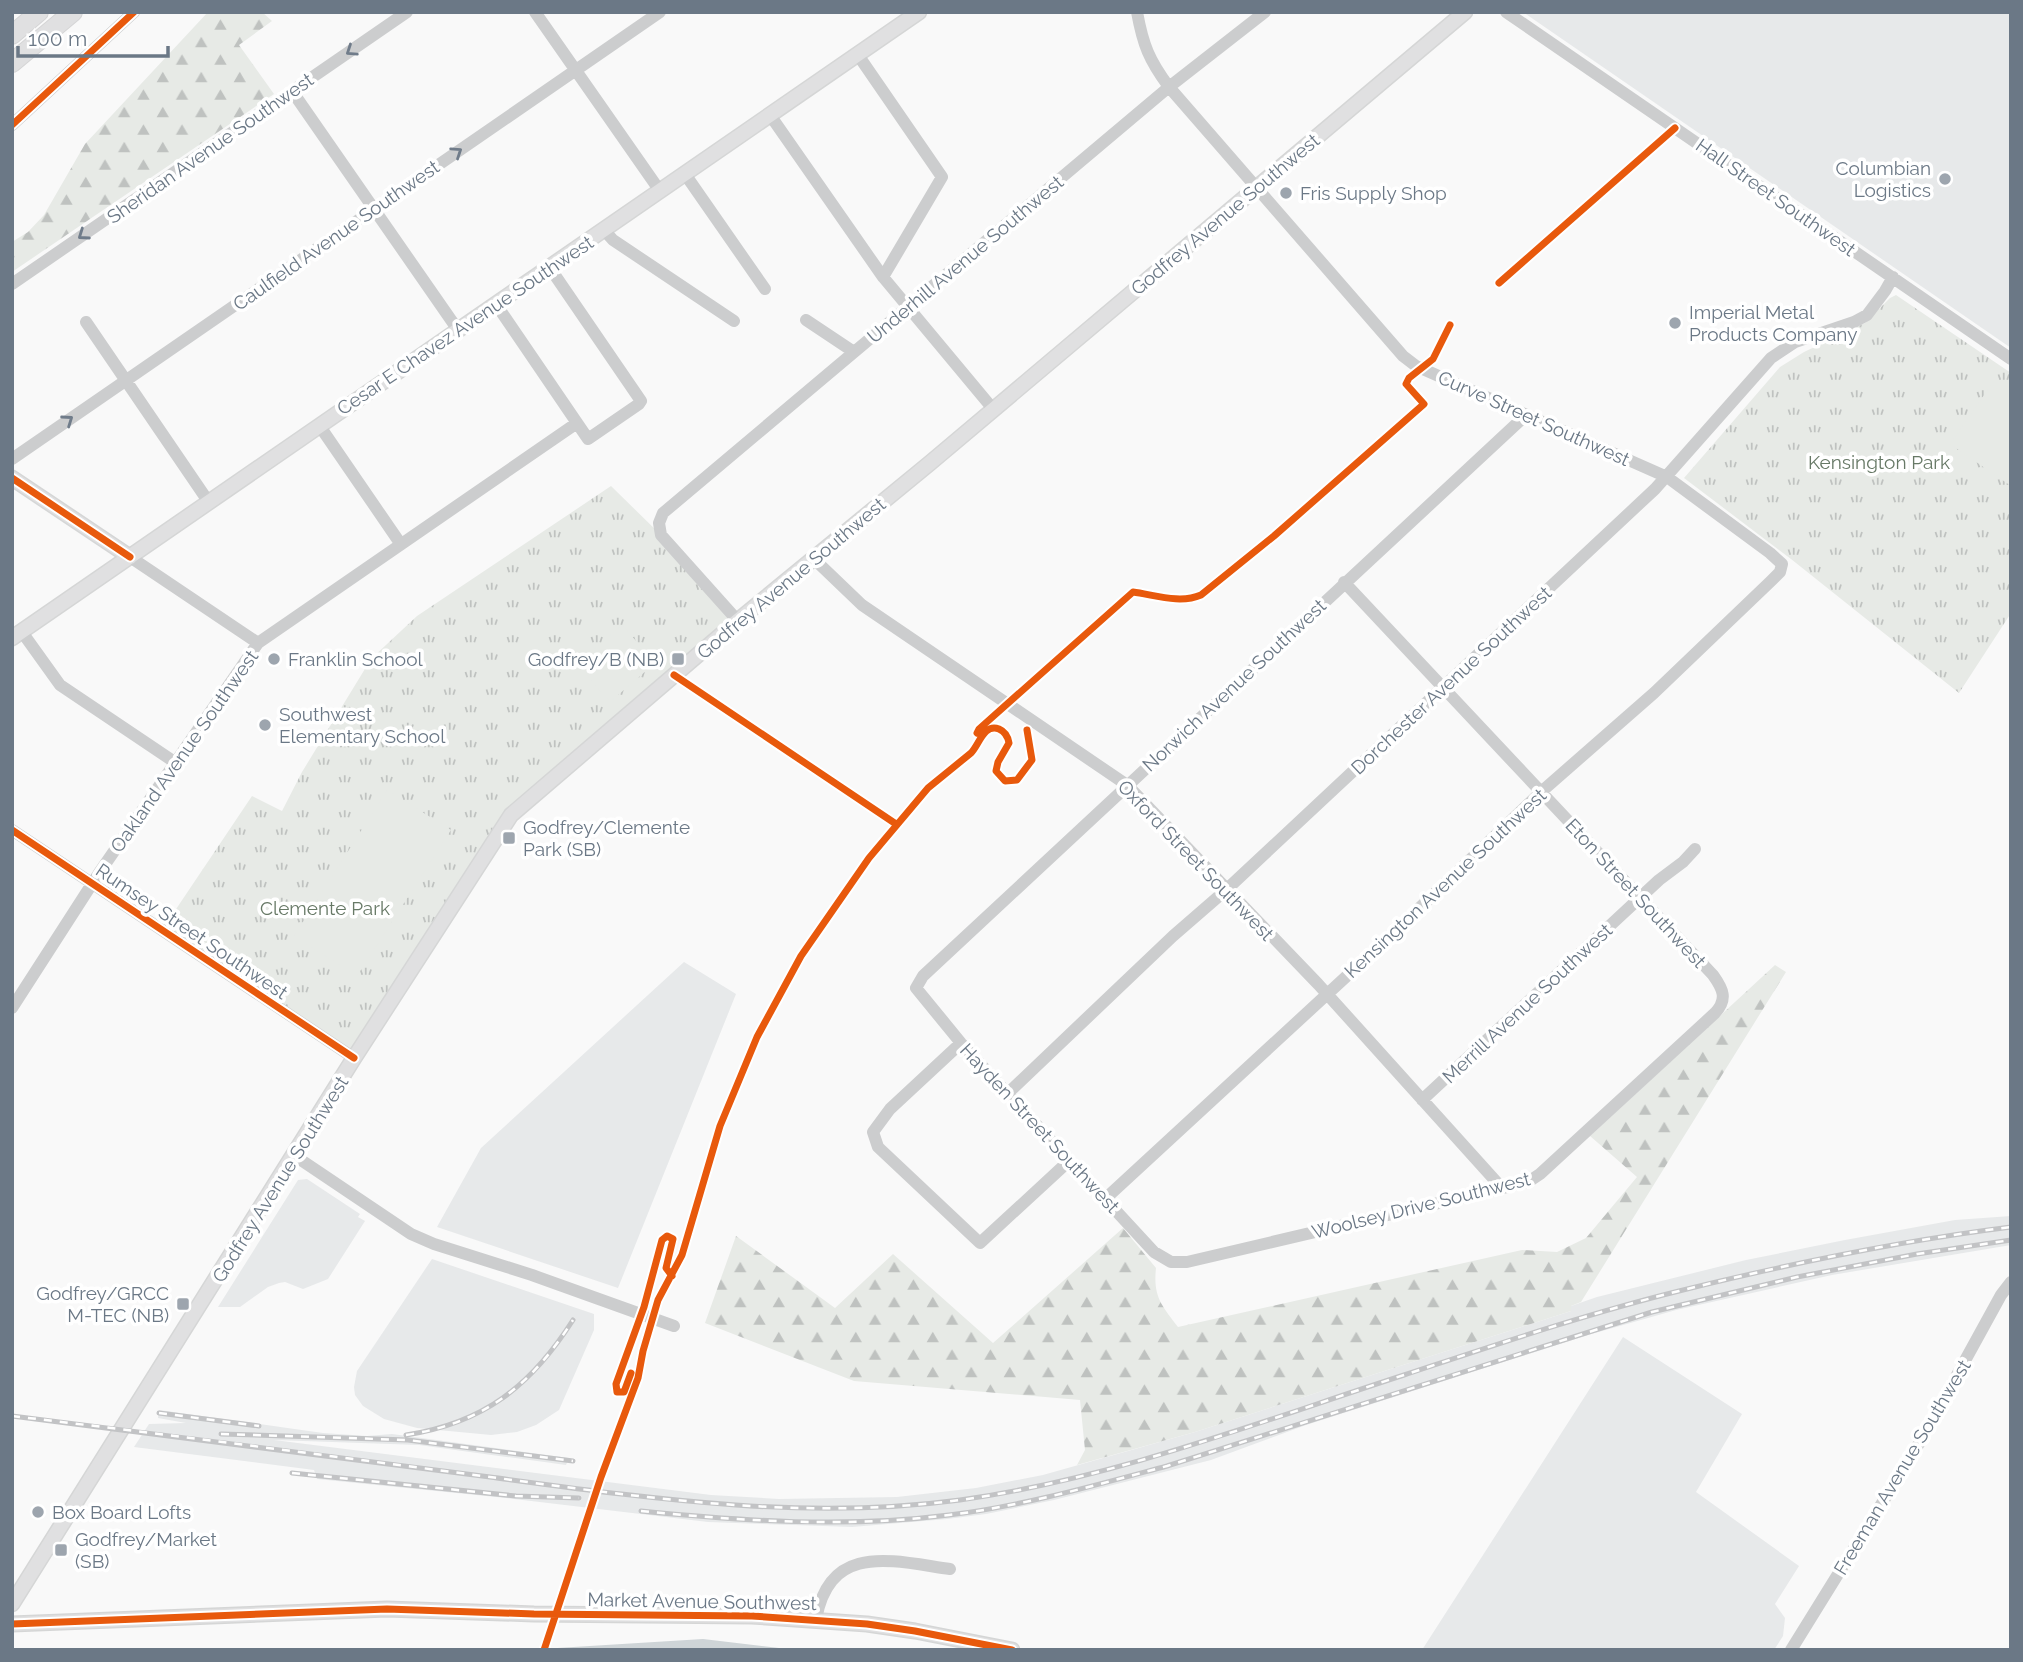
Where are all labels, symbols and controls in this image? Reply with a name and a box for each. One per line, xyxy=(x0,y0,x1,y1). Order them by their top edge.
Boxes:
scale bar xyxy=(18,14,168,58)
text: 100 m xyxy=(28,26,87,51)
one-way arrow xyxy=(346,43,359,55)
street label: Sheridan Avenue Southwest xyxy=(103,68,318,228)
street label: Godfrey Avenue Southwest xyxy=(1126,128,1324,299)
street label: Hall Street Southwest xyxy=(1692,134,1860,261)
one-way arrow xyxy=(449,148,462,160)
street label: Caulfield Avenue Southwest xyxy=(229,155,444,315)
place label: Columbian Logistics xyxy=(1835,157,1931,201)
street label: Underhill Avenue Southwest xyxy=(863,170,1068,347)
marker: Columbian Logistics xyxy=(1937,171,1953,187)
place label: Fris Supply Shop xyxy=(1300,182,1447,204)
marker: Fris Supply Shop xyxy=(1278,185,1294,201)
one-way arrow xyxy=(78,227,91,239)
street label: Cesar E Chavez Avenue Southwest xyxy=(333,230,598,419)
place label: Imperial Metal Products Company xyxy=(1689,301,1857,345)
marker: Imperial Metal Products Company xyxy=(1667,315,1683,331)
street label: Curve Street Southwest xyxy=(1435,366,1634,470)
one-way arrow xyxy=(60,416,73,428)
park label: Kensington Park xyxy=(1808,451,1950,473)
street label: Godfrey Avenue Southwest xyxy=(692,492,890,663)
street label: Dorchester Avenue Southwest xyxy=(1346,581,1556,779)
street label: Norwich Avenue Southwest xyxy=(1138,594,1331,776)
street label: Oakland Avenue Southwest xyxy=(106,645,263,856)
place label: Franklin School xyxy=(288,648,423,670)
place label: Godfrey/B (NB) xyxy=(528,648,664,670)
marker: Franklin School xyxy=(266,651,282,667)
marker: Godfrey/B (NB) xyxy=(670,651,686,667)
place label: Southwest Elementary School xyxy=(279,703,446,747)
marker: Southwest Elementary School xyxy=(257,717,273,733)
street label: Oxford Street Southwest xyxy=(1114,775,1279,945)
street label: Kensington Avenue Southwest xyxy=(1340,783,1551,982)
street label: Eton Street Southwest xyxy=(1561,814,1711,972)
place label: Godfrey/Clemente Park (SB) xyxy=(523,816,690,860)
marker: Godfrey/Clemente Park (SB) xyxy=(501,830,517,846)
street label: Rumsey Street Southwest xyxy=(92,859,293,1004)
park label: Clemente Park xyxy=(260,897,390,919)
street label: Merrill Avenue Southwest xyxy=(1438,918,1617,1087)
street label: Hayden Street Southwest xyxy=(956,1039,1125,1218)
street label: Godfrey Avenue Southwest xyxy=(207,1071,353,1286)
street label: Woolsey Drive Southwest xyxy=(1309,1167,1533,1243)
place label: Godfrey/GRCC M-TEC (NB) xyxy=(36,1282,169,1326)
marker: Godfrey/GRCC M-TEC (NB) xyxy=(175,1296,191,1312)
street label: Freeman Avenue Southwest xyxy=(1829,1355,1975,1578)
place label: Box Board Lofts xyxy=(52,1501,191,1523)
marker: Box Board Lofts xyxy=(30,1504,46,1520)
place label: Godfrey/Market (SB) xyxy=(75,1528,217,1572)
marker: Godfrey/Market (SB) xyxy=(53,1542,69,1558)
street label: Market Avenue Southwest xyxy=(587,1588,818,1614)

